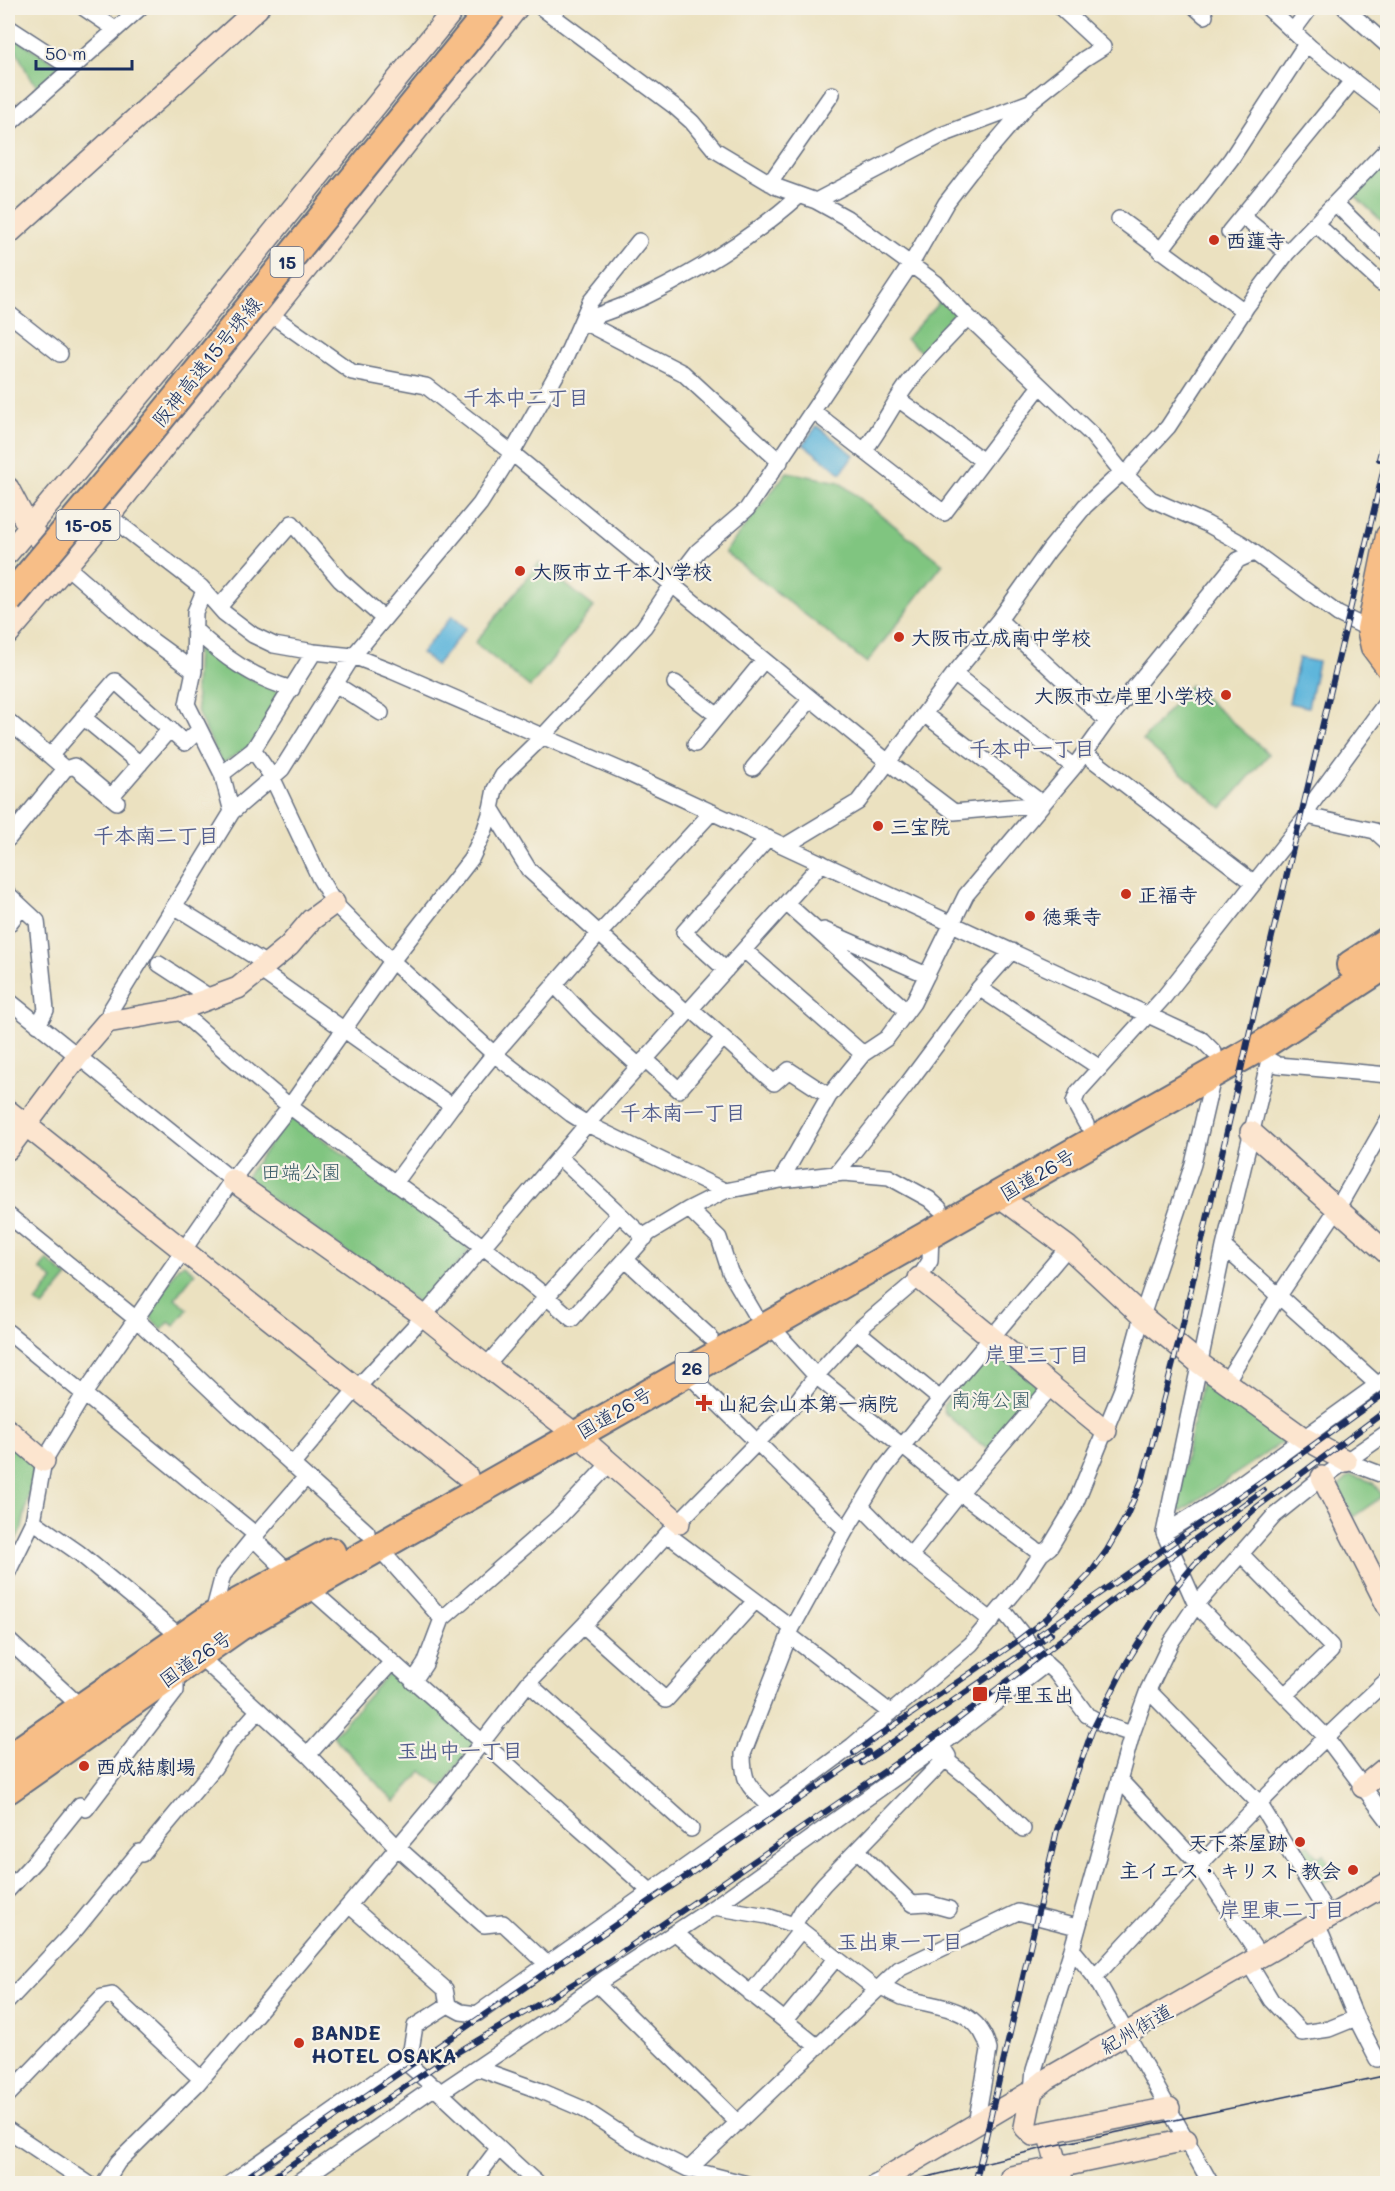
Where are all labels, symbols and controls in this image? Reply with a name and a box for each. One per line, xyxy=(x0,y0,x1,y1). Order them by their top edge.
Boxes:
scale bar xyxy=(36,33,132,71)
text: 50 m xyxy=(45,41,87,65)
place label: 西蓮寺 xyxy=(1226,227,1286,253)
marker: 西蓮寺 xyxy=(1207,233,1221,247)
road number: 15 xyxy=(270,247,304,277)
street label: 阪神高速15号堺線 xyxy=(145,290,267,432)
district label: 千本中二丁目 xyxy=(463,383,589,410)
road number: 15-05 xyxy=(56,510,119,540)
place label: 大阪市立千本小学校 xyxy=(532,558,712,584)
marker: 大阪市立千本小学校 xyxy=(513,564,527,578)
place label: 大阪市立成南中学校 xyxy=(911,624,1091,650)
marker: 大阪市立成南中学校 xyxy=(892,630,906,644)
place label: 大阪市立岸里小学校 xyxy=(1034,682,1214,708)
marker: 大阪市立岸里小学校 xyxy=(1219,688,1233,702)
district label: 千本中一丁目 xyxy=(969,734,1095,761)
place label: 三宝院 xyxy=(890,813,950,839)
marker: 三宝院 xyxy=(871,819,885,833)
district label: 千本南二丁目 xyxy=(93,821,219,848)
place label: 正福寺 xyxy=(1138,881,1198,907)
marker: 正福寺 xyxy=(1119,887,1133,901)
place label: 徳乗寺 xyxy=(1042,903,1102,929)
marker: 徳乗寺 xyxy=(1023,909,1037,923)
district label: 千本南一丁目 xyxy=(620,1098,746,1125)
street label: 国道26号 xyxy=(994,1142,1080,1206)
park label: 田端公園 xyxy=(261,1158,341,1184)
district label: 岸里三丁目 xyxy=(985,1340,1090,1367)
road number: 26 xyxy=(676,1353,708,1383)
street label: 国道26号 xyxy=(571,1380,657,1444)
park label: 南海公園 xyxy=(951,1386,1031,1412)
place label: 山紀会山本第一病院 xyxy=(718,1390,898,1416)
marker: 山紀会山本第一病院 xyxy=(695,1394,713,1412)
street label: 国道26号 xyxy=(153,1623,237,1693)
place label: 岸里玉出 xyxy=(994,1681,1074,1707)
marker: 岸里玉出 xyxy=(971,1685,989,1703)
district label: 玉出中一丁目 xyxy=(397,1736,523,1763)
place label: 西成結劇場 xyxy=(96,1753,196,1779)
marker: 西成結劇場 xyxy=(77,1759,91,1773)
place label: 天下茶屋跡 xyxy=(1188,1829,1288,1855)
marker: 天下茶屋跡 xyxy=(1293,1835,1307,1849)
place label: 主イエス・キリスト教会 xyxy=(1119,1857,1341,1883)
marker: 主イエス・キリスト教会 xyxy=(1346,1863,1360,1877)
district label: 岸里東二丁目 xyxy=(1219,1895,1345,1922)
district label: 玉出東一丁目 xyxy=(837,1927,963,1954)
street label: 紀州街道 xyxy=(1095,1997,1177,2059)
place label: BANDE HOTEL OSAKA xyxy=(311,2019,457,2068)
marker: BANDE HOTEL OSAKA xyxy=(292,2036,306,2050)

